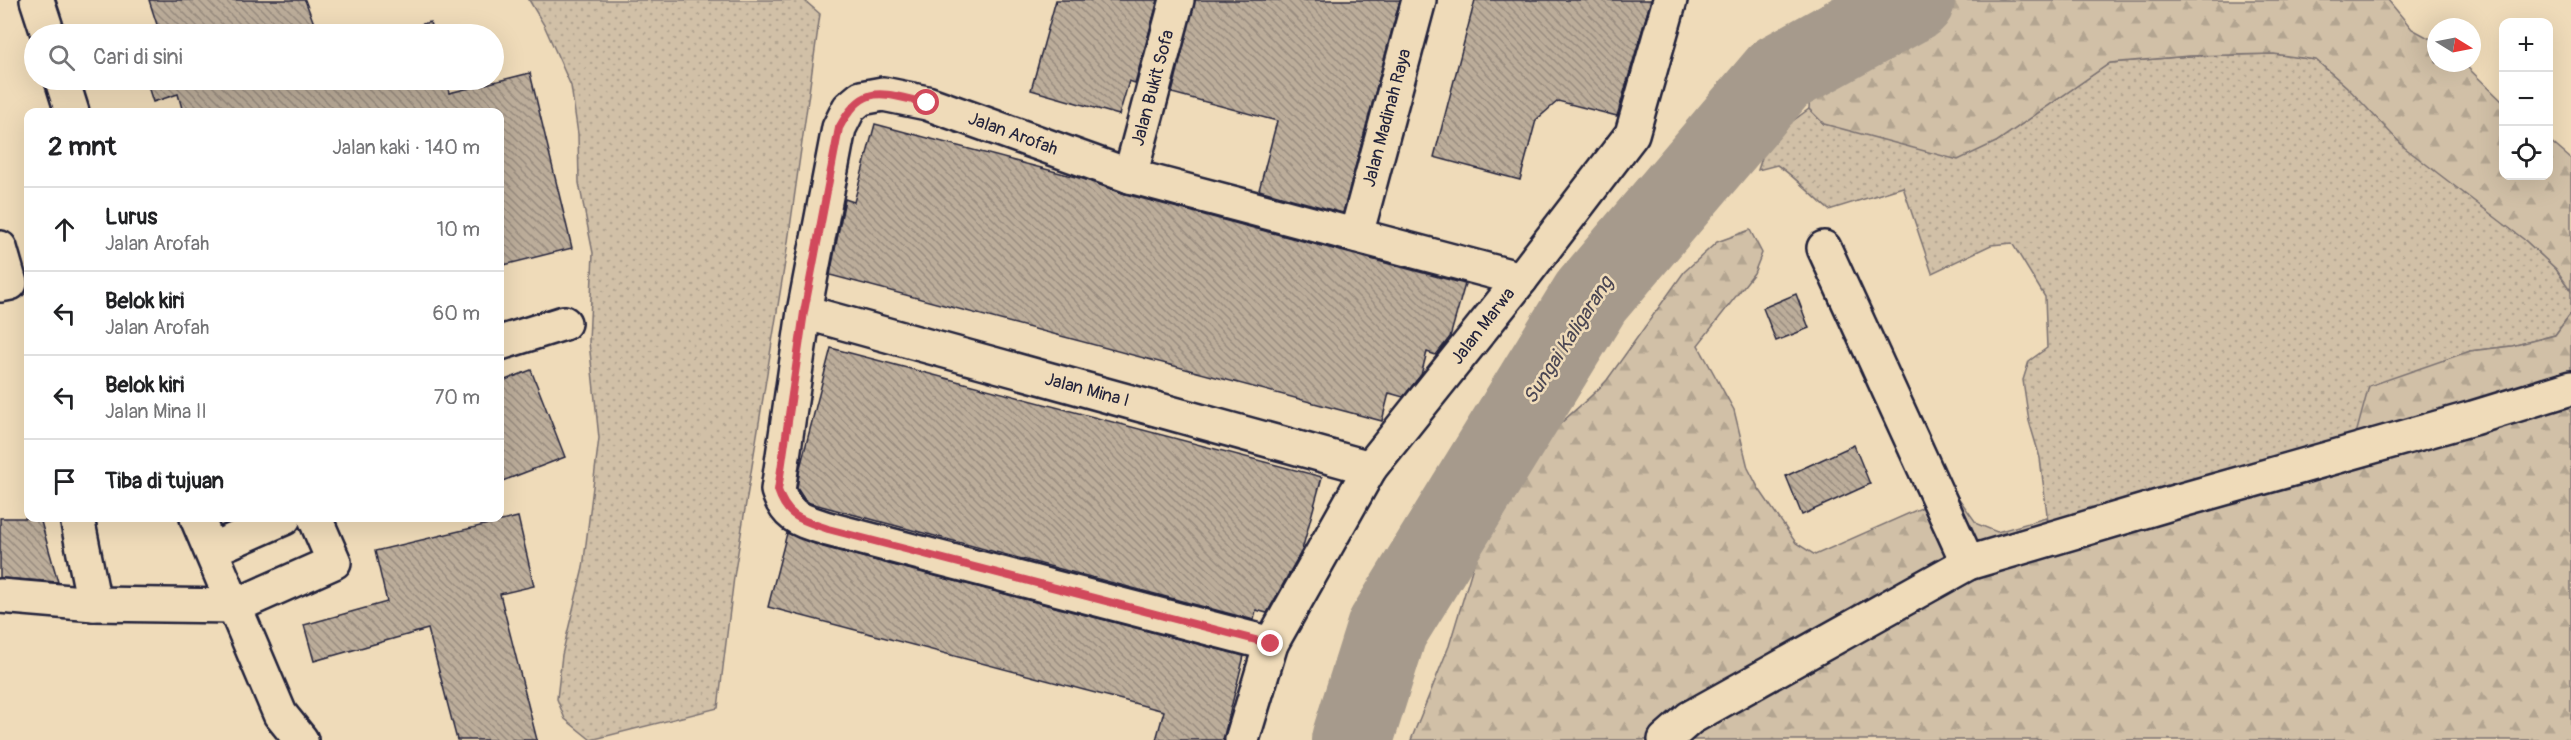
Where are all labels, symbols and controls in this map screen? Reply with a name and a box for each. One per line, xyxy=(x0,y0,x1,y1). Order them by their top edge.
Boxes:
north arrow xyxy=(2427,18,2481,72)
map controls xyxy=(2499,18,2553,180)
button: + xyxy=(2499,18,2553,72)
search box xyxy=(24,24,504,90)
street label: Jalan Bukit Sofa xyxy=(1126,27,1180,149)
icon: search xyxy=(45,41,78,74)
text: Cari di sini xyxy=(93,43,183,71)
street label: Jalan Madinah Raya xyxy=(1357,46,1417,190)
button: − xyxy=(2499,72,2553,126)
route start xyxy=(913,89,939,115)
street label: Jalan Arofah xyxy=(965,107,1061,161)
button: locate xyxy=(2499,126,2553,180)
text: 2 mnt xyxy=(48,131,116,163)
text: Jalan kaki · 140 m xyxy=(332,135,480,160)
text: Lurus xyxy=(105,203,157,231)
icon: ahead xyxy=(48,213,81,246)
text: 10 m xyxy=(436,217,480,242)
text: Jalan Arofah xyxy=(105,231,209,256)
water label: Sungai Kaligarang xyxy=(1518,270,1619,408)
street label: Jalan Marwa xyxy=(1446,283,1520,369)
text: Belok kiri xyxy=(105,287,184,315)
icon: left xyxy=(48,297,81,330)
text: 60 m xyxy=(433,301,480,326)
text: Jalan Arofah xyxy=(105,315,209,340)
street label: Jalan Mina I xyxy=(1042,368,1132,412)
text: Belok kiri xyxy=(105,371,184,399)
icon: left xyxy=(48,381,81,414)
text: 70 m xyxy=(434,385,480,410)
text: Jalan Mina II xyxy=(105,399,207,424)
icon: arrive xyxy=(48,465,81,498)
text: Tiba di tujuan xyxy=(105,467,224,495)
route end xyxy=(1257,630,1283,656)

